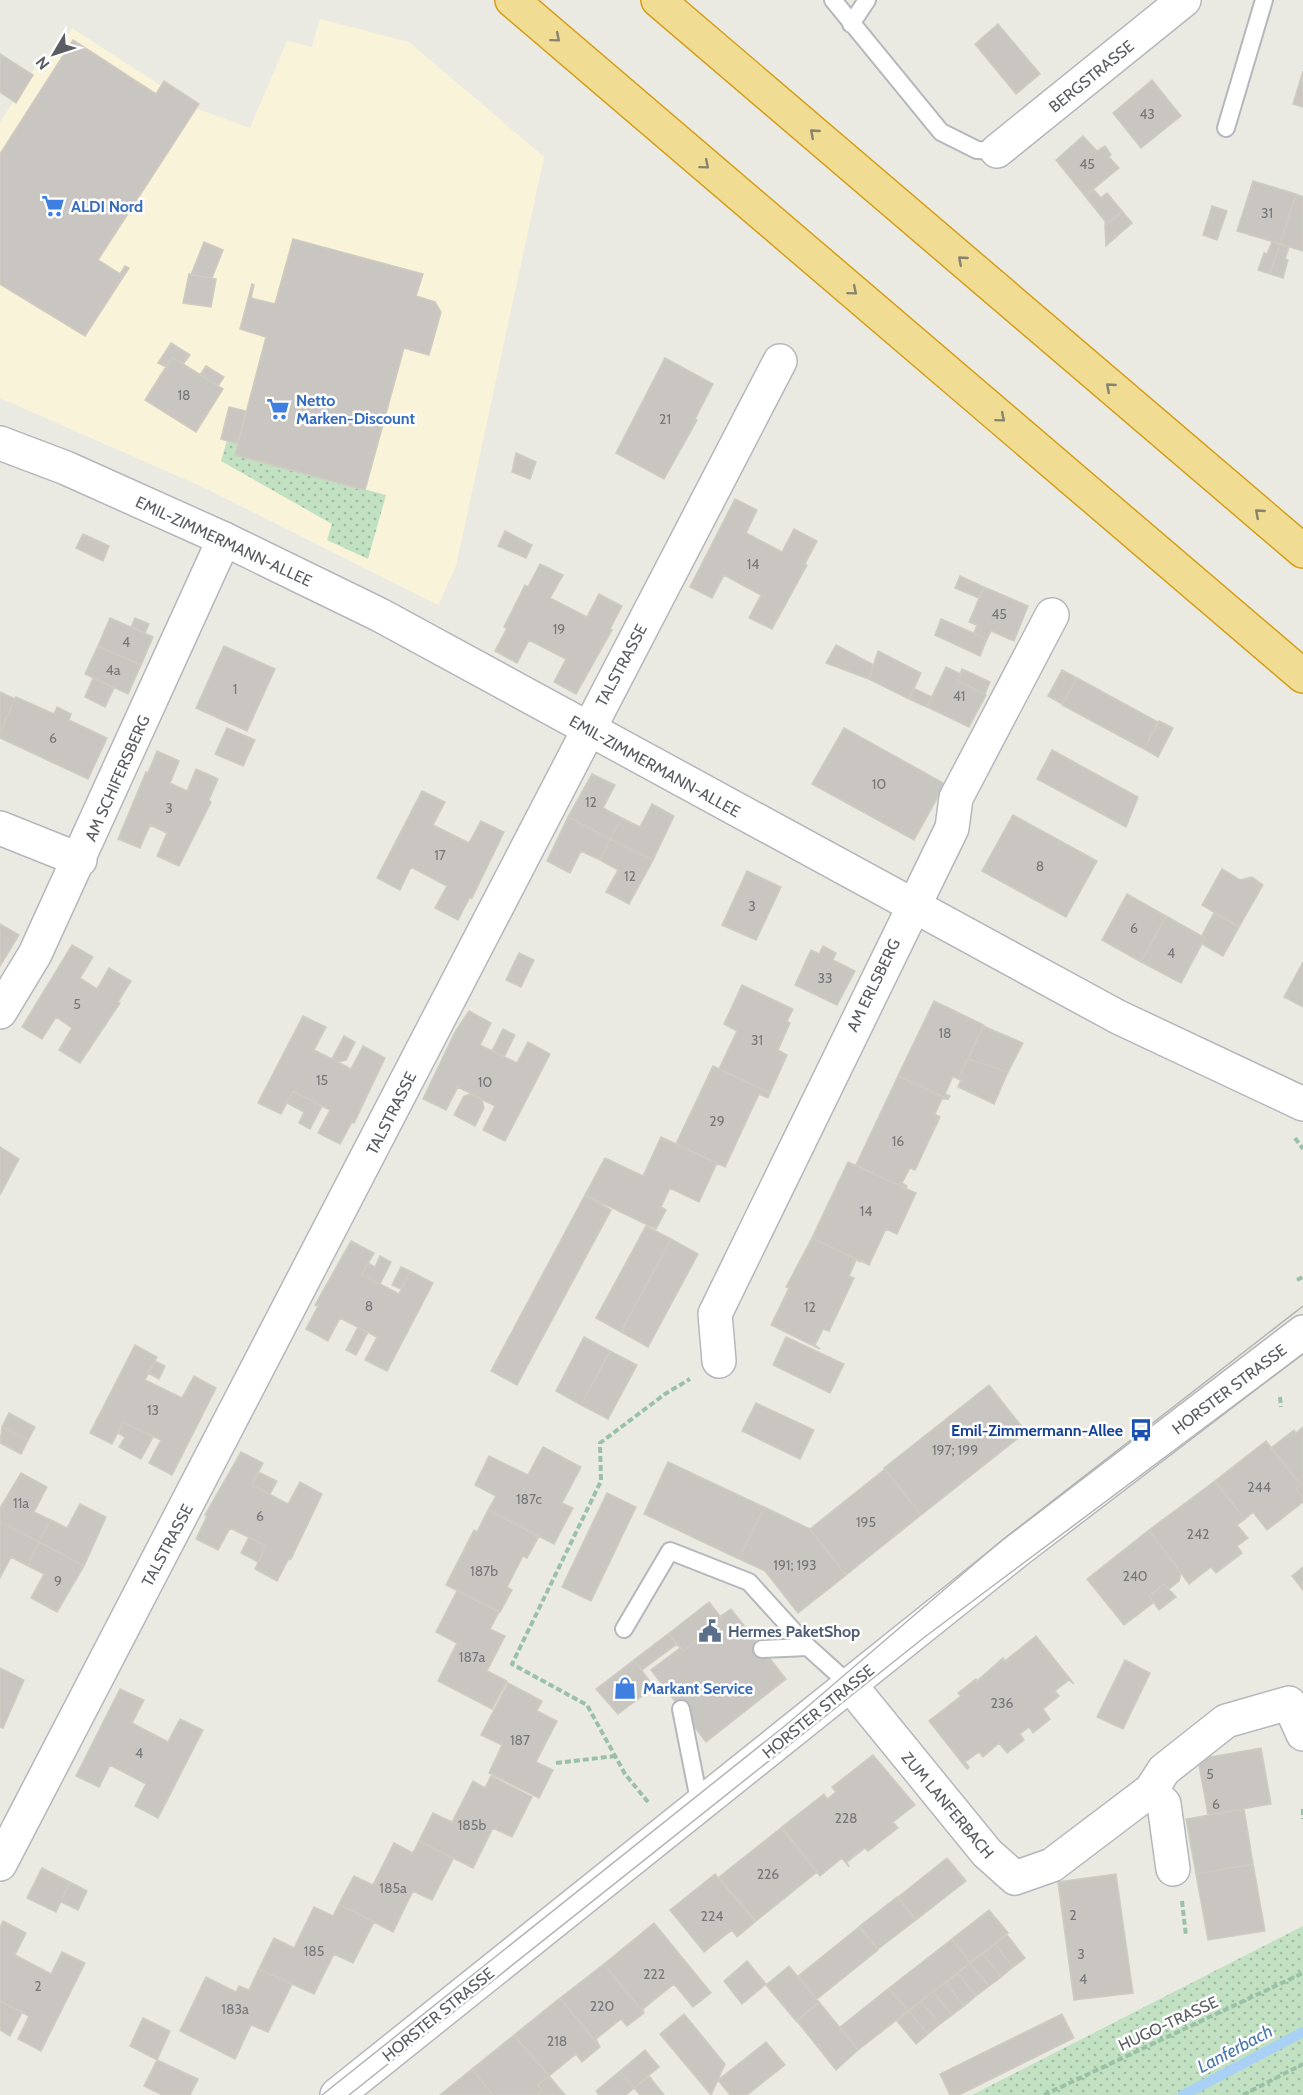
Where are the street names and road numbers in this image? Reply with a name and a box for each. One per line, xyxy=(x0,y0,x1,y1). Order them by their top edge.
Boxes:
street label: BERGSTRASSE xyxy=(1045,36,1138,116)
street label: EMIL-ZIMMERMANN-ALLEE xyxy=(133,492,315,591)
street label: TALSTRASSE xyxy=(592,621,651,710)
street label: EMIL-ZIMMERMANN-ALLEE xyxy=(566,711,744,821)
street label: AM SCHIFERSBERG xyxy=(81,712,154,844)
street label: AM ERLSBERG xyxy=(843,936,904,1035)
street label: TALSTRASSE xyxy=(362,1068,421,1158)
street label: HORSTER STRASSE xyxy=(1168,1340,1290,1439)
street label: TALSTRASSE xyxy=(138,1501,197,1590)
street label: HORSTER STRASSE xyxy=(759,1660,878,1762)
street label: ZUM LANFERBACH xyxy=(898,1748,998,1862)
street label: HORSTER STRASSE xyxy=(379,1963,498,2065)
street label: HUGO-TRASSE xyxy=(1115,1992,1221,2055)

